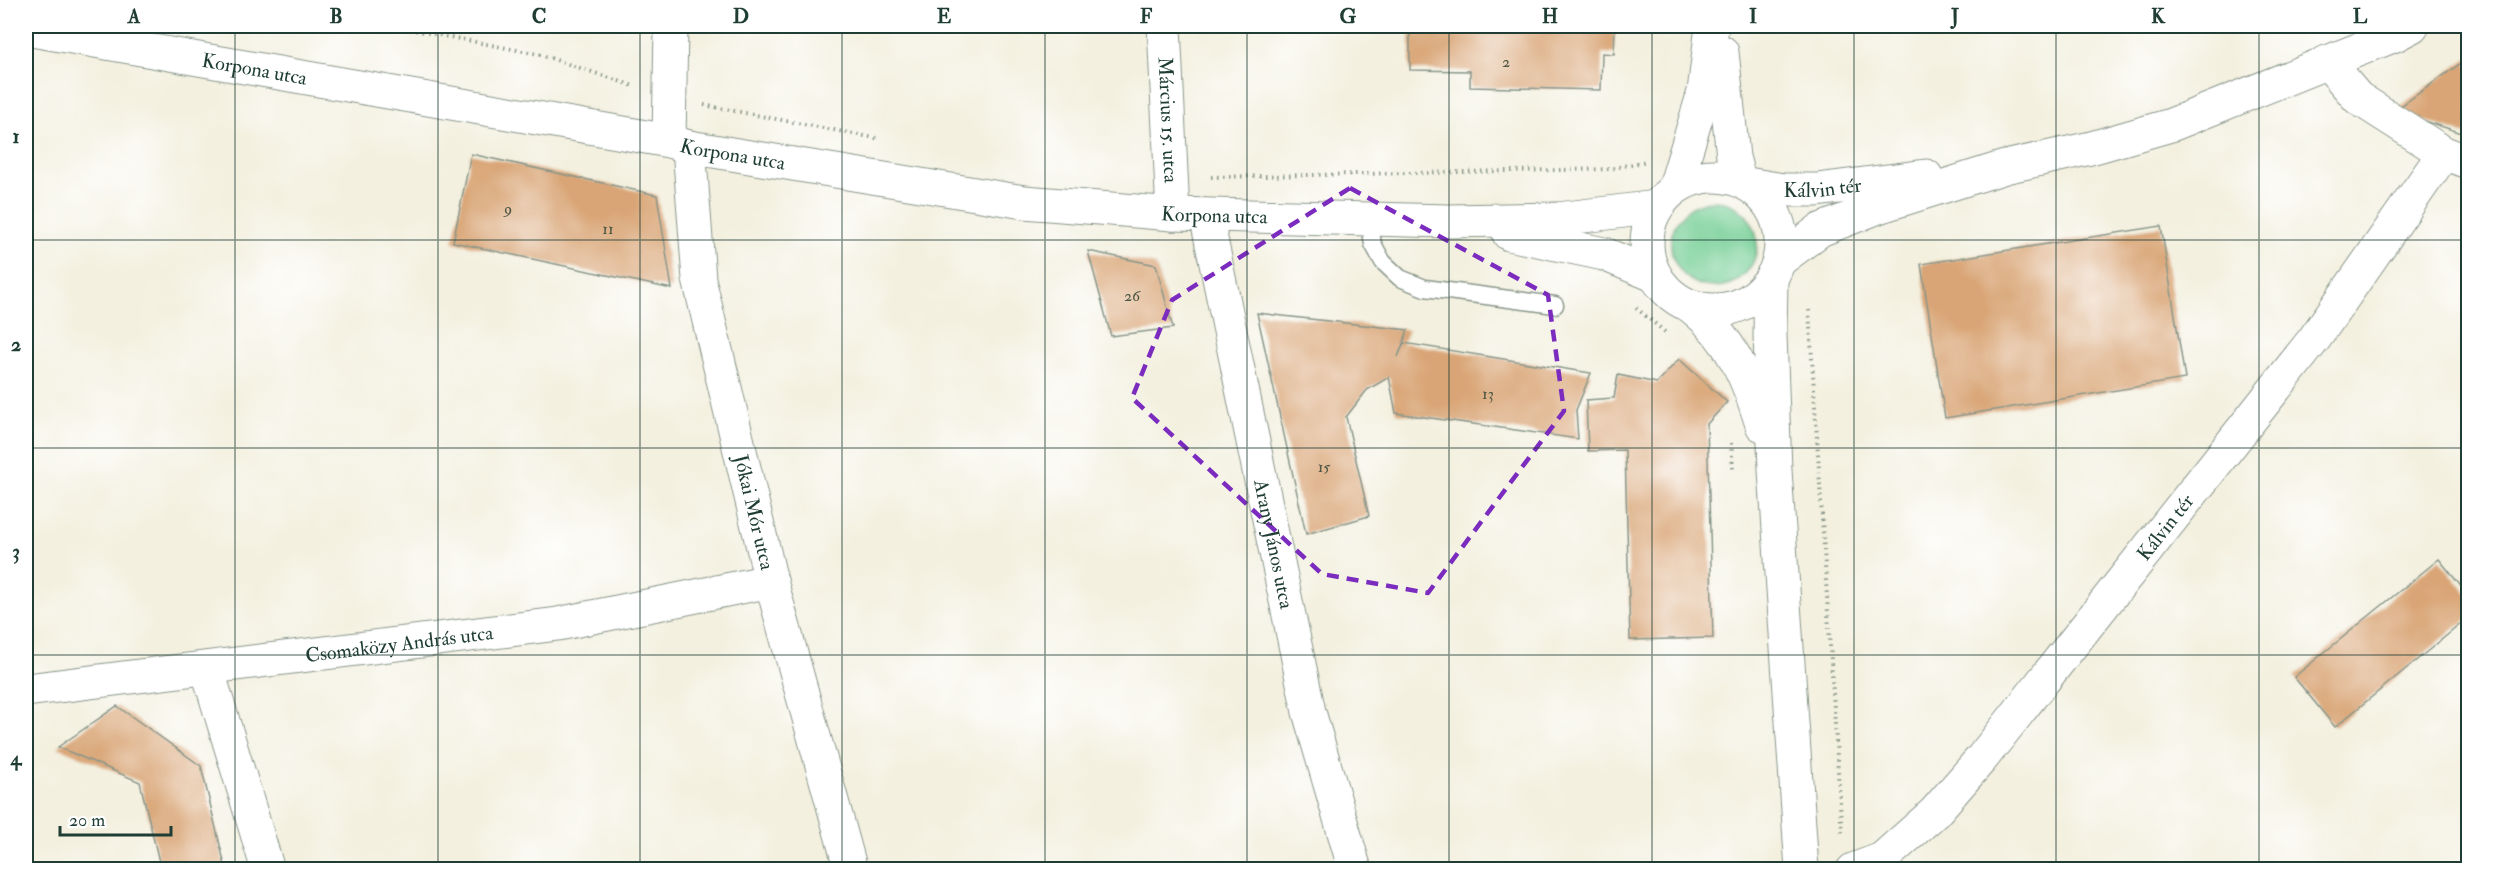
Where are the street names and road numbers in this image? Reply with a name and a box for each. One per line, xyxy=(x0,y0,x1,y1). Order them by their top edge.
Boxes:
street label: Korpona utca xyxy=(200,47,310,90)
street label: Március 15. utca xyxy=(1153,56,1184,184)
street label: Korpona utca xyxy=(677,133,788,175)
street label: Kálvin tér xyxy=(1783,172,1863,203)
street label: Korpona utca xyxy=(1160,201,1269,229)
street label: Jókai Mór utca xyxy=(729,451,781,573)
street label: Arany János utca xyxy=(1248,476,1300,612)
street label: Kálvin tér xyxy=(2131,488,2199,566)
street label: Csomaközy András utca xyxy=(304,620,495,668)

